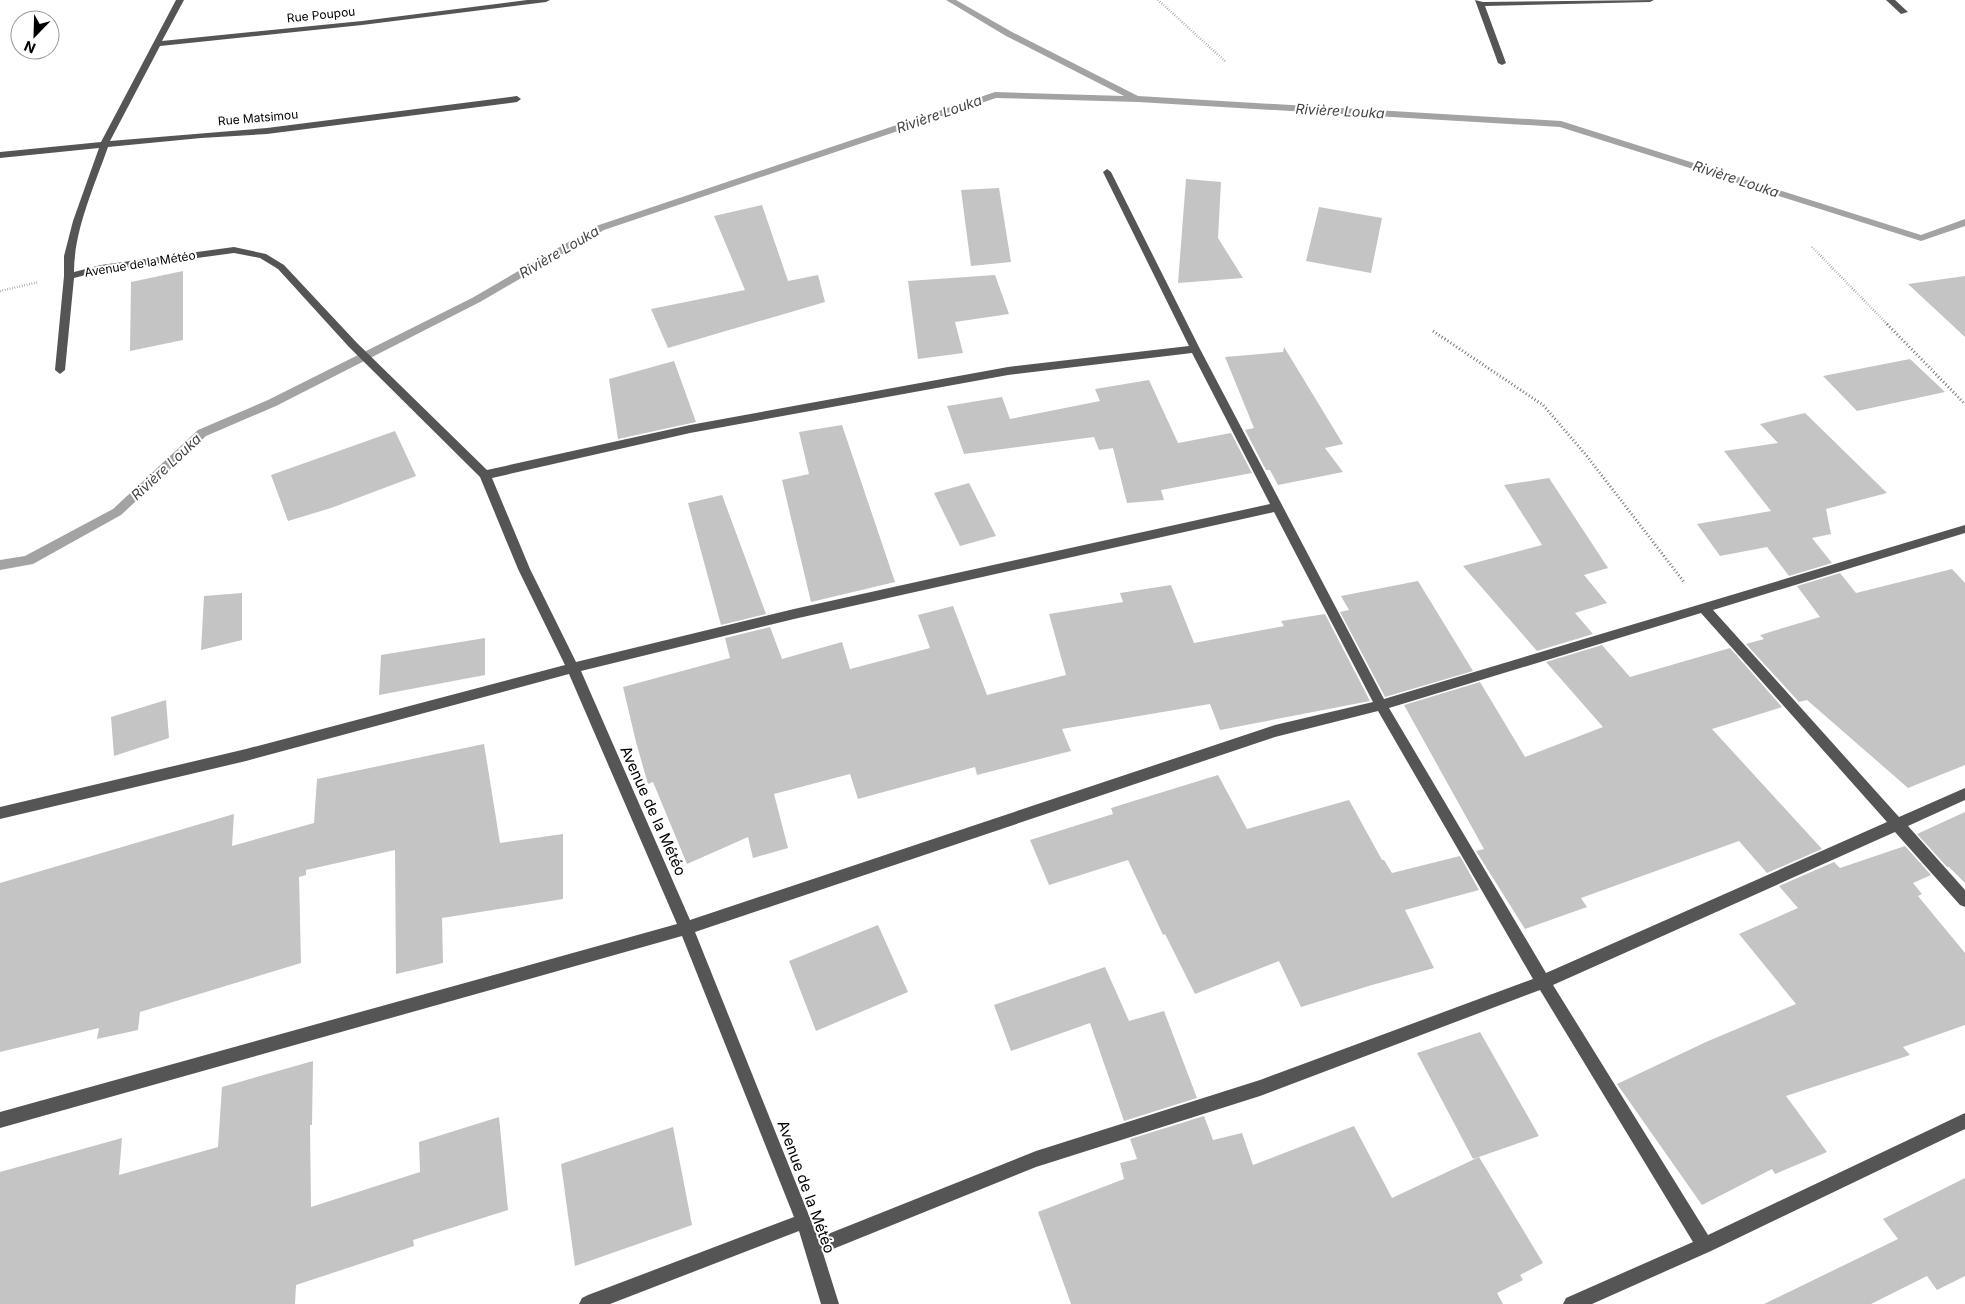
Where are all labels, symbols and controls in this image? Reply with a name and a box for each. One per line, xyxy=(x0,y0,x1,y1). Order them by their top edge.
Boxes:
street label: Rue Poupou xyxy=(286,3,356,26)
north arrow xyxy=(10,10,60,60)
text: N xyxy=(21,38,38,57)
water label: Rivière Louka xyxy=(894,91,984,136)
water label: Rivière Louka xyxy=(1295,100,1385,121)
street label: Rue Matsimou xyxy=(217,107,299,128)
water label: Rivière Louka xyxy=(1691,157,1782,201)
water label: Rivière Louka xyxy=(516,222,602,281)
street label: Avenue de la Météo xyxy=(83,247,196,280)
water label: Rivière Louka xyxy=(127,430,204,503)
street label: Avenue de la Météo xyxy=(616,743,691,879)
street label: Avenue de la Météo xyxy=(774,1118,839,1256)

